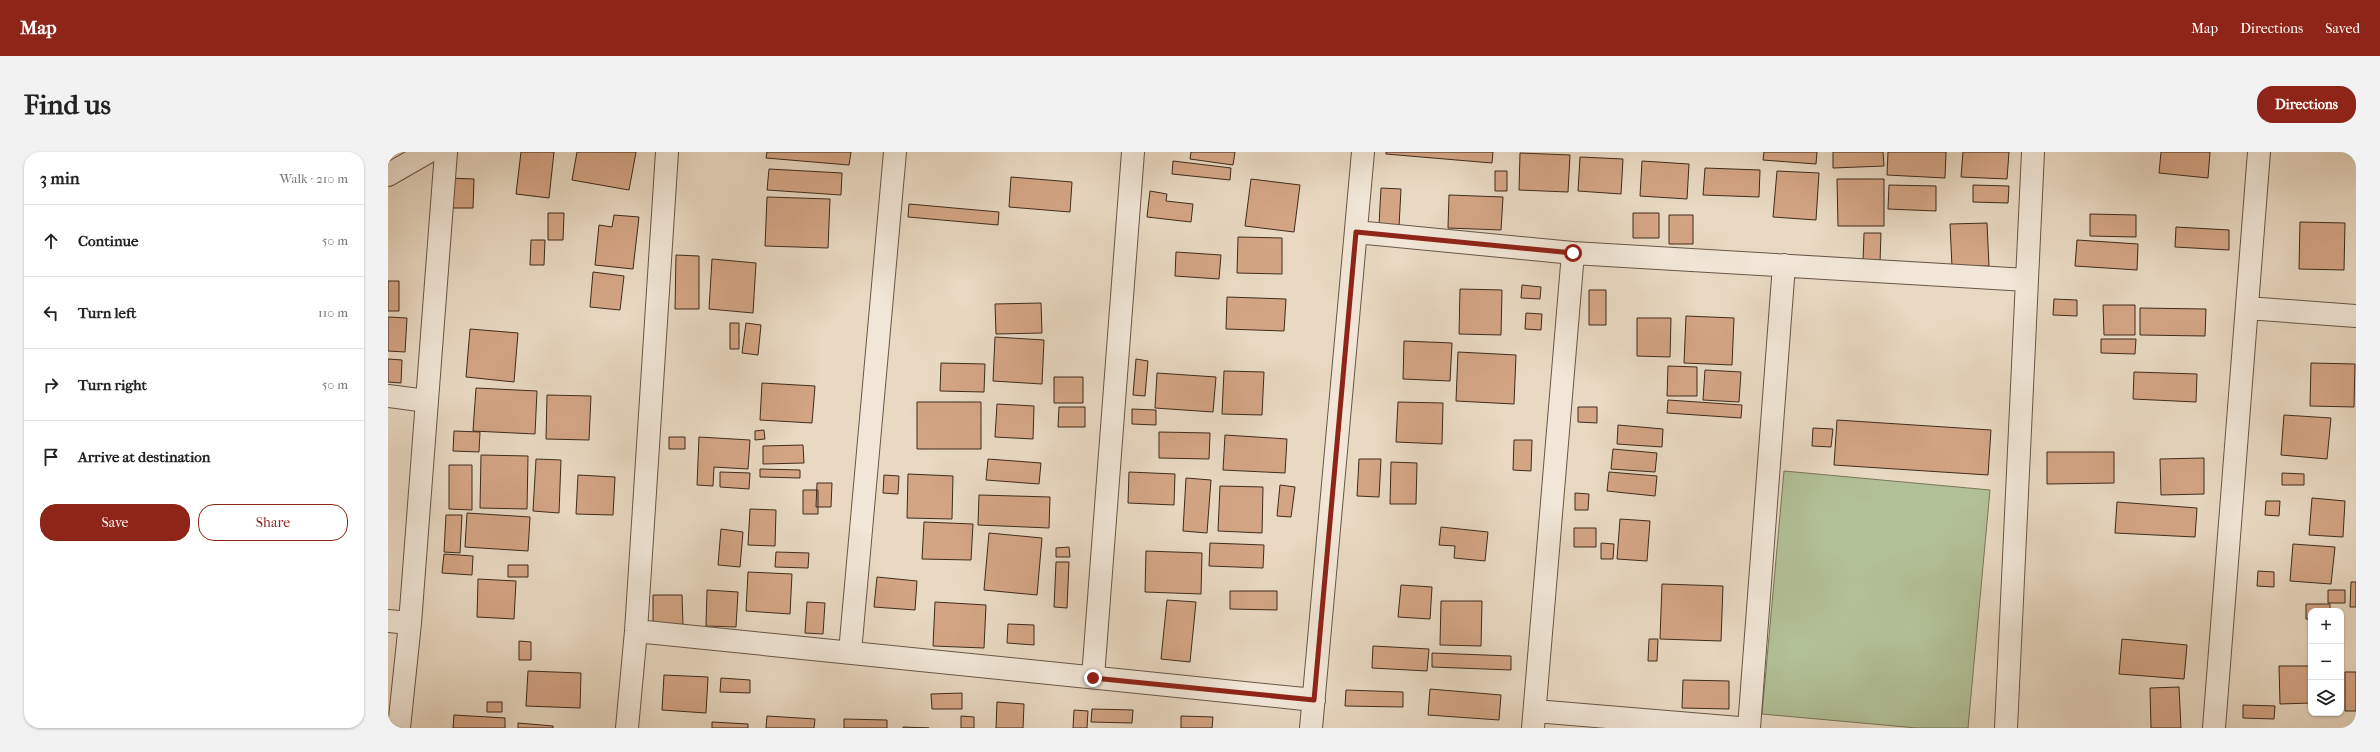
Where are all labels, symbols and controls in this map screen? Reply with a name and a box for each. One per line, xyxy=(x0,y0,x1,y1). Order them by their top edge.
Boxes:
text: Map xyxy=(20,17,56,39)
text: Map xyxy=(2191,20,2218,37)
text: Directions xyxy=(2240,20,2303,37)
text: Saved xyxy=(2325,20,2360,37)
button: Directions xyxy=(2257,86,2356,123)
text: Find us xyxy=(24,88,111,121)
text: 3 min xyxy=(40,168,80,188)
text: Walk · 210 m xyxy=(280,171,348,186)
icon: ahead xyxy=(40,230,62,252)
text: Continue xyxy=(78,232,138,250)
text: 50 m xyxy=(322,233,348,248)
route start xyxy=(1564,244,1582,262)
icon: left xyxy=(40,302,62,324)
text: Turn left xyxy=(78,304,136,322)
text: 110 m xyxy=(318,305,348,320)
icon: right xyxy=(40,374,62,396)
text: Turn right xyxy=(78,376,147,394)
text: 50 m xyxy=(322,377,348,392)
icon: arrive xyxy=(40,446,62,468)
text: Arrive at destination xyxy=(78,448,210,466)
button: Save xyxy=(40,504,190,541)
button: Share xyxy=(198,504,348,541)
map controls xyxy=(2308,608,2344,716)
button: + xyxy=(2308,608,2344,644)
button: − xyxy=(2308,644,2344,680)
route end xyxy=(1084,669,1102,687)
button: layers xyxy=(2308,680,2344,716)

